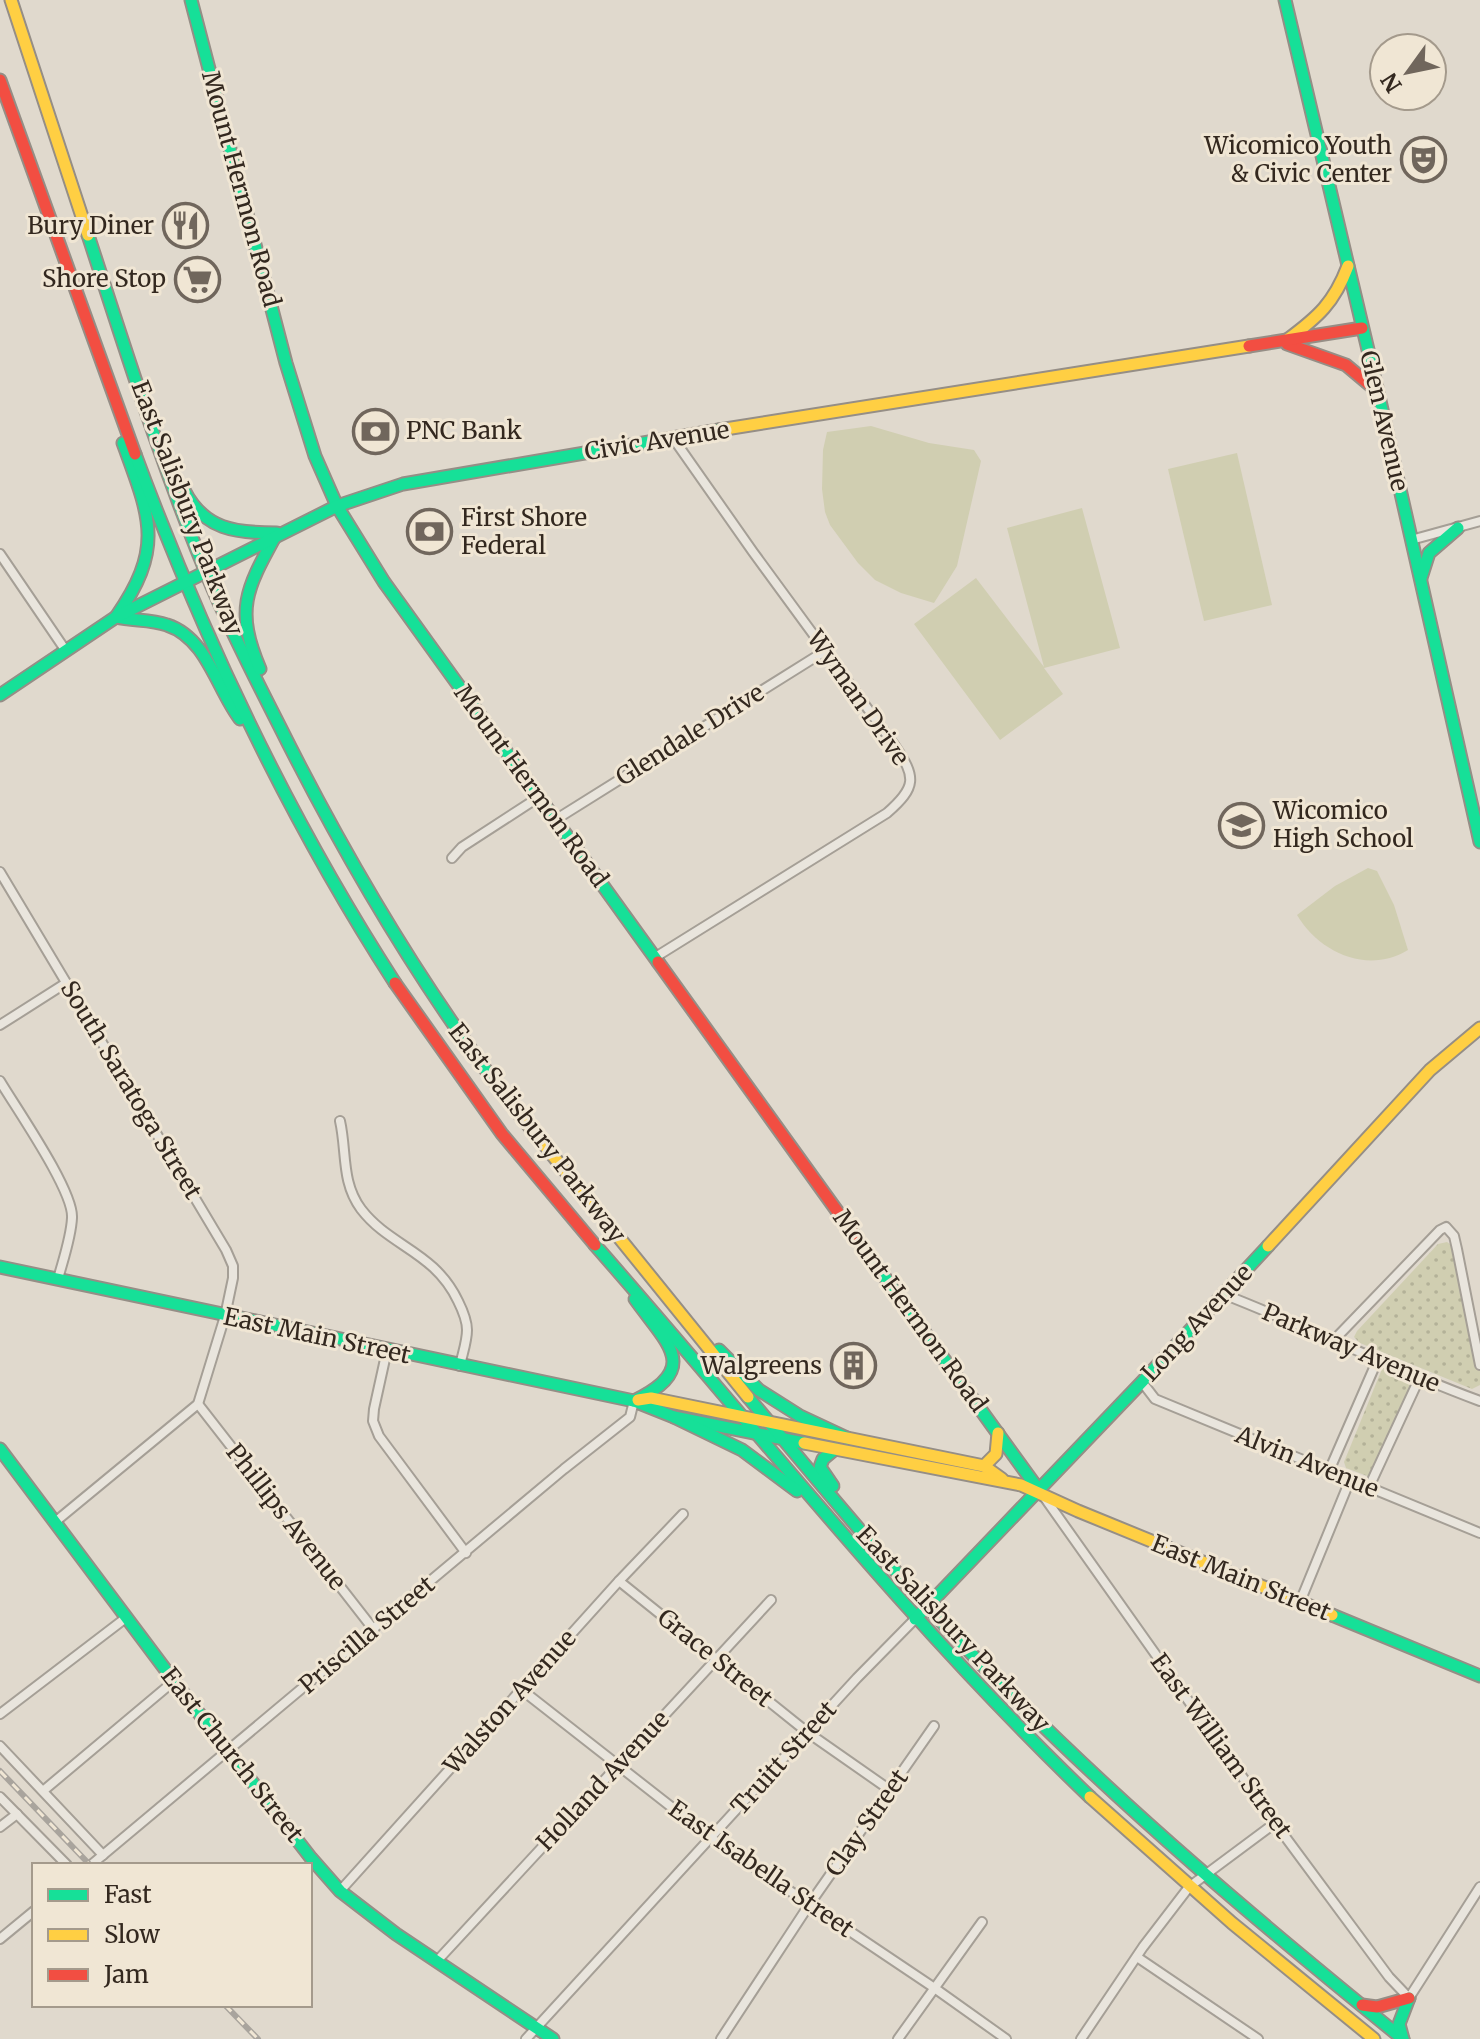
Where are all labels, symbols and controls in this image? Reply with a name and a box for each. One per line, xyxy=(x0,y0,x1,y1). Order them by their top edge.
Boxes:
north arrow xyxy=(1368,32,1448,112)
text: N xyxy=(1374,67,1408,98)
street label: Mount Hermon Road xyxy=(195,68,288,310)
place label: Wicomico Youth & Civic Center xyxy=(1203,130,1392,189)
theatre icon: Wicomico Youth & Civic Center xyxy=(1399,136,1447,184)
restaurant icon: Bury Diner xyxy=(161,202,209,250)
place label: Bury Diner xyxy=(27,210,154,241)
supermarket icon: Shore Stop xyxy=(173,255,221,303)
place label: Shore Stop xyxy=(42,263,166,294)
street label: Glen Avenue xyxy=(1353,348,1416,494)
street label: East Salisbury Parkway xyxy=(125,376,250,640)
bank icon: PNC Bank xyxy=(351,407,399,455)
street label: Civic Avenue xyxy=(582,414,732,467)
place label: PNC Bank xyxy=(406,415,523,446)
place label: First Shore Federal xyxy=(461,502,587,561)
bank icon: First Shore Federal xyxy=(406,508,454,556)
street label: Wyman Drive xyxy=(800,623,916,771)
street label: Glendale Drive xyxy=(610,677,770,792)
street label: Mount Hermon Road xyxy=(447,678,615,893)
place label: Wicomico High School xyxy=(1272,795,1414,854)
school or university icon: Wicomico High School xyxy=(1218,801,1266,849)
street label: South Saratoga Street xyxy=(54,975,209,1205)
street label: East Salisbury Parkway xyxy=(442,1017,633,1249)
street label: Mount Hermon Road xyxy=(826,1203,994,1418)
street label: Long Avenue xyxy=(1134,1258,1259,1388)
street label: Parkway Avenue xyxy=(1258,1296,1445,1399)
street label: East Main Street xyxy=(221,1301,414,1371)
building icon: Walgreens xyxy=(829,1342,877,1390)
place label: Walgreens xyxy=(700,1350,822,1381)
street label: Alvin Avenue xyxy=(1230,1418,1383,1504)
street label: Phillips Avenue xyxy=(220,1437,353,1596)
street label: East Salisbury Parkway xyxy=(850,1519,1057,1738)
street label: East Main Street xyxy=(1147,1527,1336,1628)
street label: Priscilla Street xyxy=(292,1568,441,1700)
street label: Grace Street xyxy=(651,1602,780,1714)
street label: Walston Avenue xyxy=(436,1623,583,1781)
street label: East William Street xyxy=(1144,1647,1299,1845)
street label: East Church Street xyxy=(154,1661,311,1849)
street label: Truitt Street xyxy=(724,1694,843,1821)
street label: Holland Avenue xyxy=(530,1704,676,1857)
street label: Clay Street xyxy=(818,1763,915,1882)
street label: East Isabella Street xyxy=(663,1793,860,1944)
legend xyxy=(32,1863,312,2007)
text: Fast xyxy=(104,1879,152,1910)
text: Slow xyxy=(104,1919,160,1950)
text: Jam xyxy=(103,1959,149,1990)

